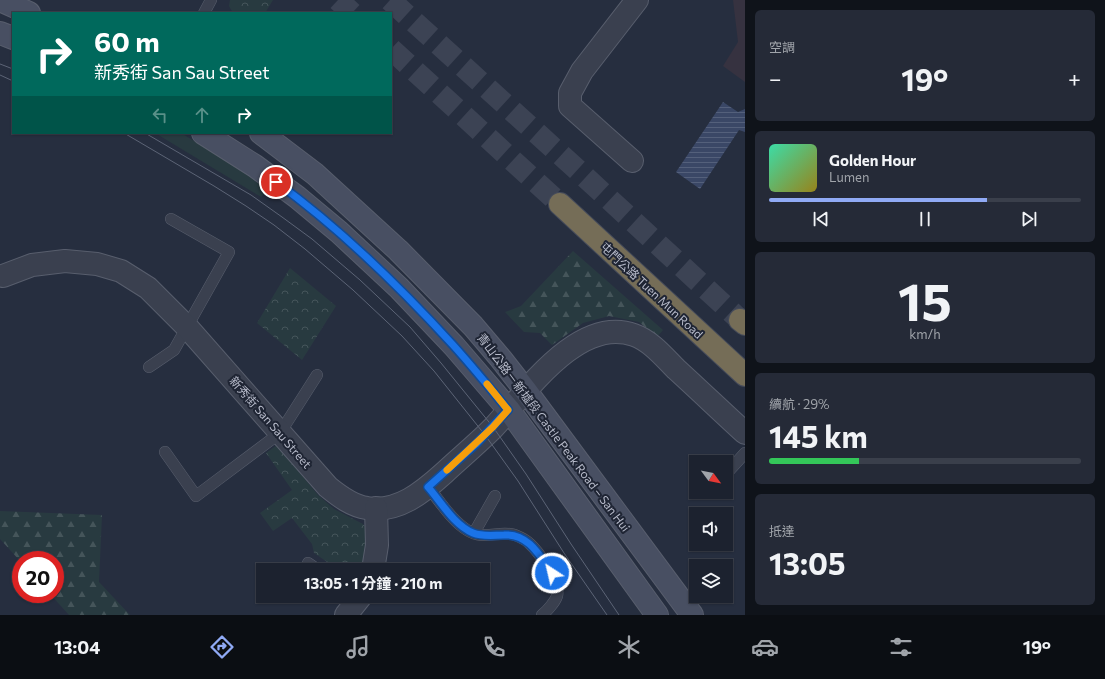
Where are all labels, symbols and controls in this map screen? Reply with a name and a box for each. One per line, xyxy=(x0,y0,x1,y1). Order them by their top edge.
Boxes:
text: 60 m xyxy=(94,24,160,58)
icon: right xyxy=(28,28,80,80)
text: 空調 xyxy=(769,39,795,55)
text: 19° xyxy=(901,60,948,97)
text: 新秀街 San Sau Street xyxy=(94,61,270,83)
text: − xyxy=(769,65,782,92)
text: + xyxy=(1068,65,1081,92)
icon: left xyxy=(149,104,171,126)
icon: ahead xyxy=(191,104,213,126)
icon: right xyxy=(233,104,255,126)
text: Golden Hour xyxy=(829,151,916,169)
pin xyxy=(259,165,293,199)
text: Lumen xyxy=(829,169,869,185)
icon: arrive xyxy=(265,171,287,193)
icon: previous xyxy=(810,208,832,230)
icon: pause xyxy=(914,208,936,230)
icon: next xyxy=(1018,208,1040,230)
street label: 屯門公路 Tuen Mun Road xyxy=(598,239,706,341)
text: 15 xyxy=(898,268,952,332)
text: km/h xyxy=(909,326,941,342)
street label: 青山公路－新墟段 Castle Peak Road – San Hui xyxy=(475,330,633,534)
street label: 新秀街 San Sau Street xyxy=(227,373,315,471)
text: 續航 · 29% xyxy=(769,396,830,412)
text: 145 km xyxy=(769,417,868,454)
north arrow xyxy=(689,455,733,499)
map controls xyxy=(689,455,733,603)
button: sound xyxy=(689,507,733,551)
text: 抵達 xyxy=(769,523,795,539)
text: 13:05 xyxy=(769,544,845,581)
speed limit sign: 20 xyxy=(12,551,64,603)
position arrow xyxy=(531,552,573,594)
button: layers xyxy=(689,559,733,603)
text: 13:05 · 1 分鐘 · 210 m xyxy=(304,574,442,592)
icon: directions xyxy=(208,633,236,661)
icon: music xyxy=(344,633,372,661)
icon: phone xyxy=(480,633,508,661)
icon: climate xyxy=(615,633,643,661)
icon: car xyxy=(751,633,779,661)
icon: filters xyxy=(887,633,915,661)
text: 13:04 xyxy=(54,636,100,658)
text: 19° xyxy=(1023,636,1051,658)

